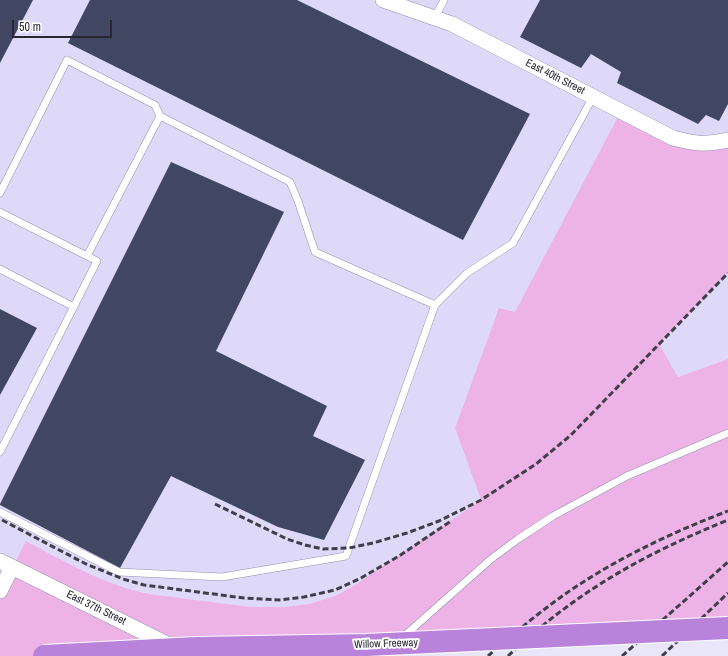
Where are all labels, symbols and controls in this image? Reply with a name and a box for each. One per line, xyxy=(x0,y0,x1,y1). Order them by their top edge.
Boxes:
scale bar xyxy=(14,12,114,38)
text: 50 m xyxy=(19,19,41,35)
street label: East 40th Street xyxy=(523,56,587,98)
street label: East 37th Street xyxy=(64,588,128,628)
street label: Willow Freeway xyxy=(354,636,418,652)

